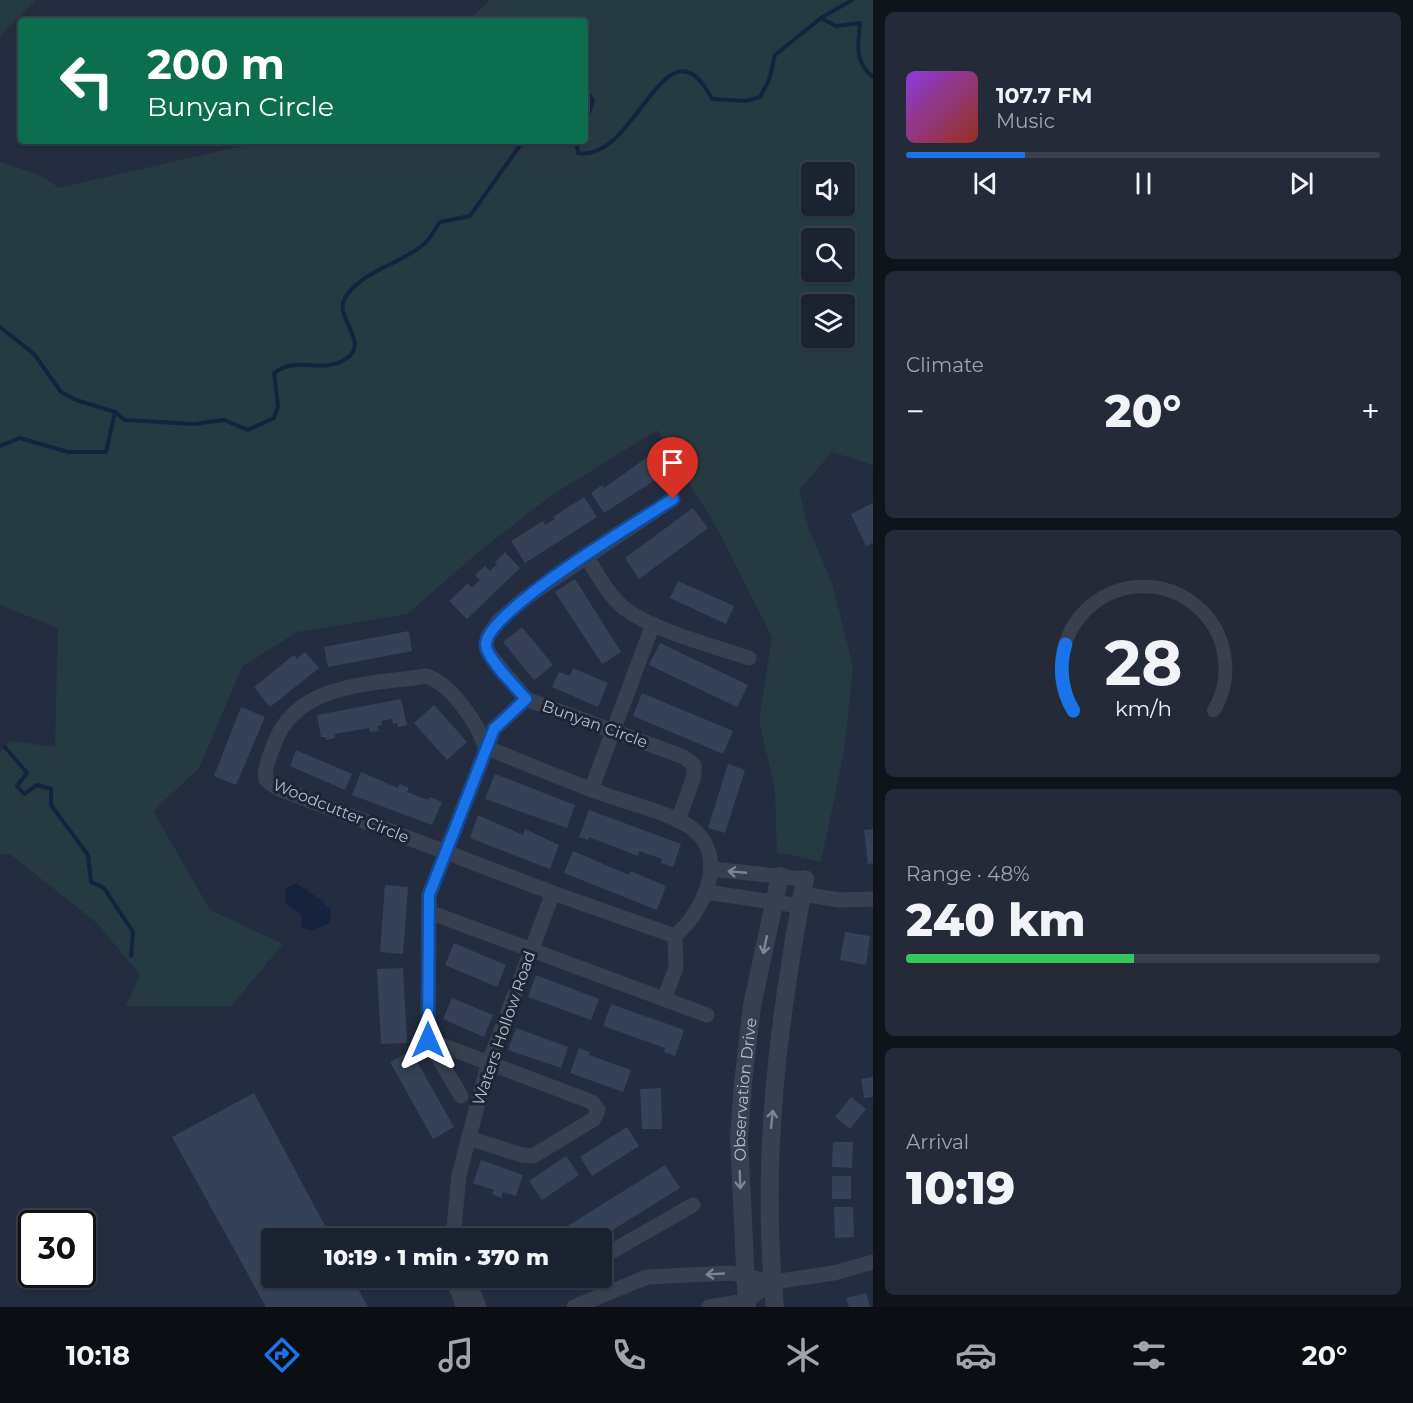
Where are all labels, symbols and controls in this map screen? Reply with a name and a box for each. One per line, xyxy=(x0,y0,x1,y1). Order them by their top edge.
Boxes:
text: 200 m xyxy=(147,38,285,90)
icon: left xyxy=(48,42,126,120)
text: 107.7 FM xyxy=(996,82,1092,109)
text: Bunyan Circle xyxy=(147,90,334,123)
text: Music xyxy=(996,109,1055,133)
map controls xyxy=(801,162,855,348)
button: sound xyxy=(801,162,855,216)
icon: previous xyxy=(969,167,1002,200)
icon: pause xyxy=(1127,167,1160,200)
icon: next xyxy=(1285,167,1318,200)
button: search xyxy=(801,228,855,282)
button: layers xyxy=(801,294,855,348)
text: Climate xyxy=(906,353,984,377)
text: 20° xyxy=(1105,383,1181,438)
text: − xyxy=(906,391,925,431)
text: + xyxy=(1361,391,1380,431)
pin xyxy=(647,437,698,499)
icon: arrive xyxy=(656,446,689,479)
text: 28 xyxy=(1104,625,1182,701)
text: km/h xyxy=(1114,695,1172,721)
street label: Bunyan Circle xyxy=(540,696,650,752)
street label: Woodcutter Circle xyxy=(270,775,412,847)
text: Range · 48% xyxy=(906,862,1030,886)
one-way arrow xyxy=(728,866,748,877)
text: 240 km xyxy=(906,892,1086,947)
one-way arrow xyxy=(759,936,771,955)
street label: Waters Hollow Road xyxy=(469,948,539,1108)
position arrow xyxy=(396,1008,460,1072)
street label: Observation Drive xyxy=(729,1017,760,1162)
one-way arrow xyxy=(767,1109,778,1129)
text: Arrival xyxy=(906,1130,969,1154)
text: 10:19 xyxy=(906,1160,1015,1215)
one-way arrow xyxy=(735,1170,746,1190)
speed limit sign: 30 xyxy=(18,1210,96,1288)
text: 10:19 · 1 min · 370 m xyxy=(324,1244,549,1271)
one-way arrow xyxy=(706,1268,726,1279)
icon: directions xyxy=(261,1334,303,1376)
icon: music xyxy=(435,1334,477,1376)
icon: phone xyxy=(608,1334,650,1376)
icon: climate xyxy=(782,1334,824,1376)
icon: car xyxy=(955,1334,997,1376)
icon: filters xyxy=(1128,1334,1170,1376)
text: 10:18 xyxy=(66,1339,130,1372)
text: 20° xyxy=(1302,1339,1347,1372)

